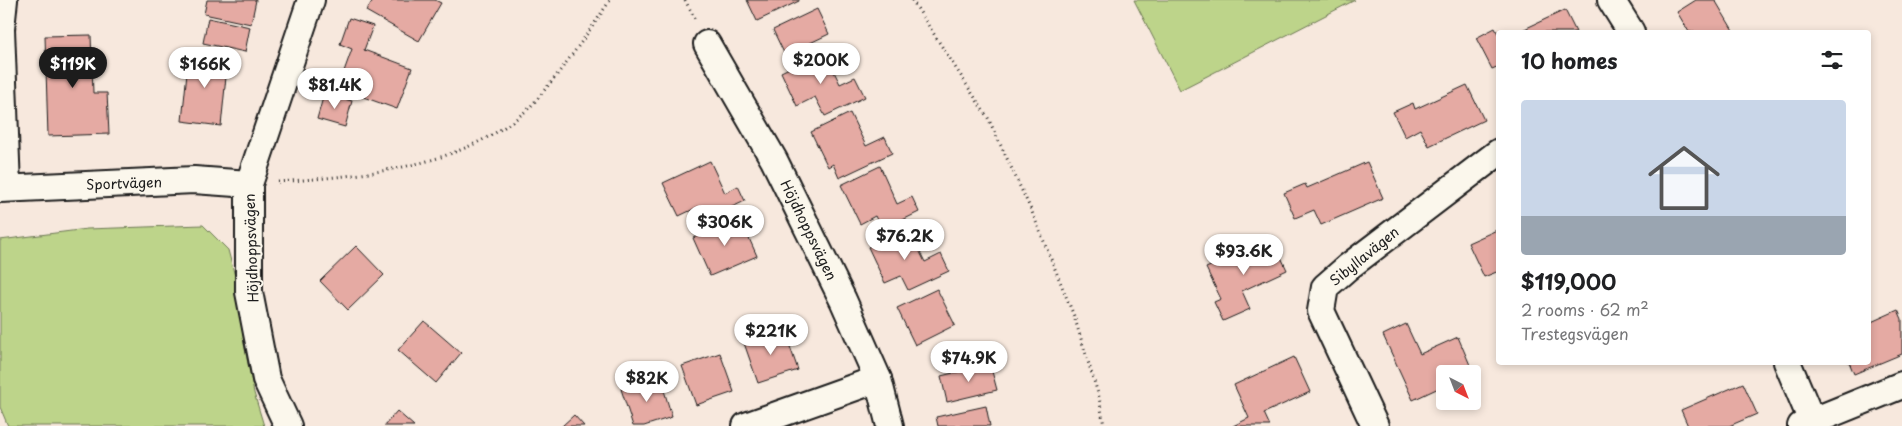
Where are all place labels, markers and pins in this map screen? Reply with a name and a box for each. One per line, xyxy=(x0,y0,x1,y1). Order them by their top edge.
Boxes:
pin: $200K xyxy=(786,42,856,85)
pin: $119K xyxy=(38,46,108,89)
pin: $166K xyxy=(170,46,240,89)
pin: $81.4K xyxy=(294,68,376,110)
pin: $306K xyxy=(690,204,760,247)
pin: $76.2K xyxy=(864,218,946,261)
pin: $93.6K xyxy=(1203,234,1285,276)
pin: $221K xyxy=(736,314,806,356)
pin: $74.9K xyxy=(928,340,1010,383)
pin: $82K xyxy=(617,360,677,403)

